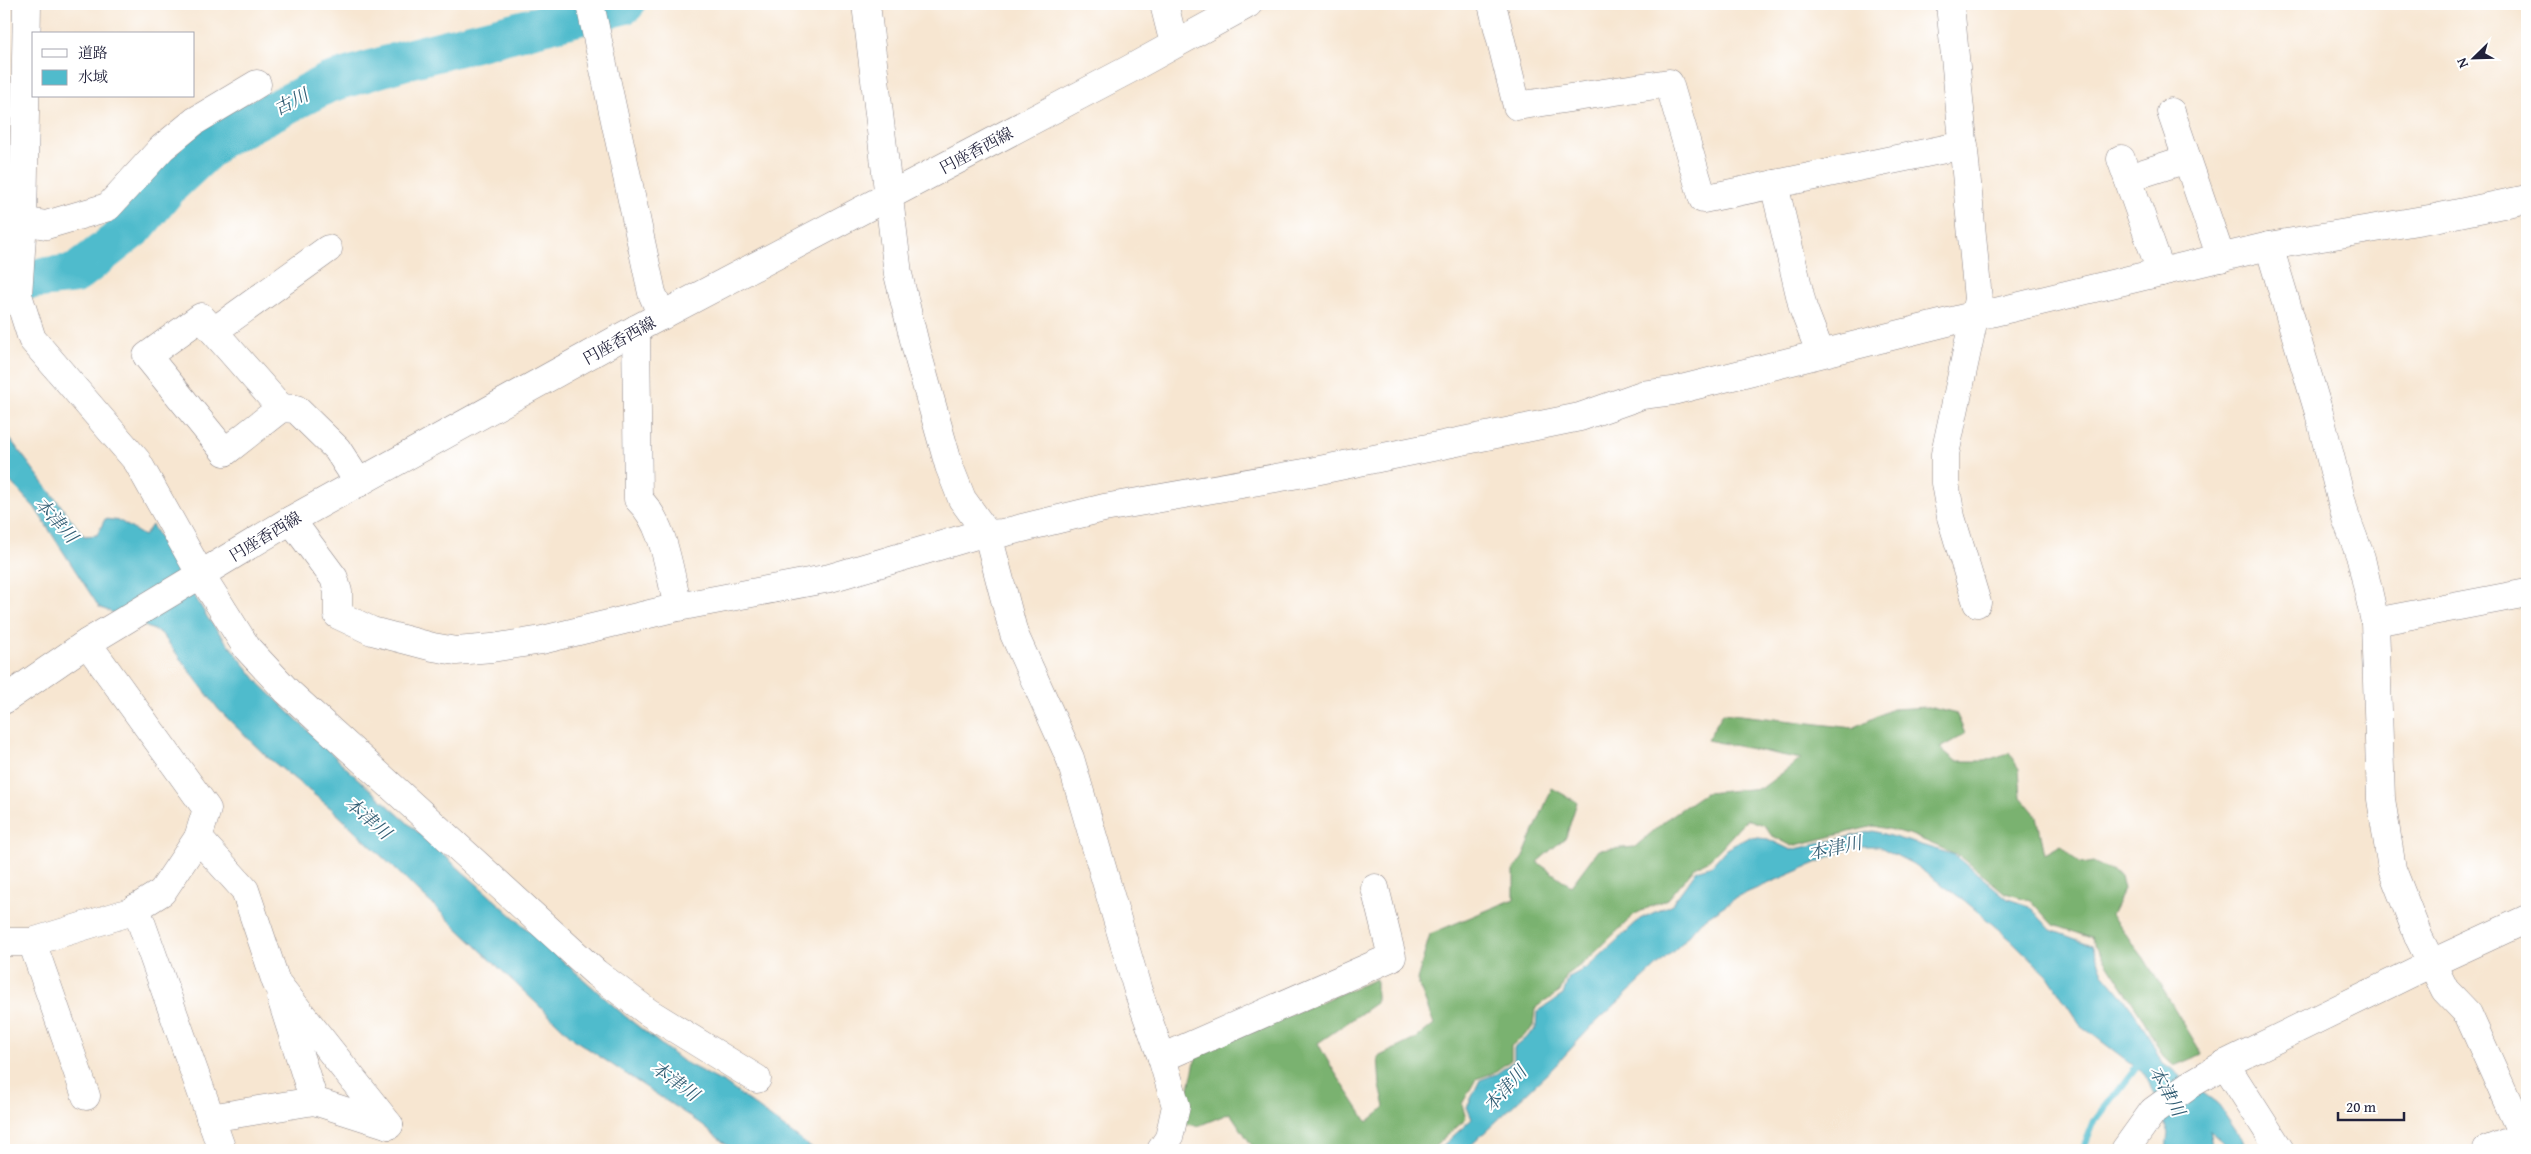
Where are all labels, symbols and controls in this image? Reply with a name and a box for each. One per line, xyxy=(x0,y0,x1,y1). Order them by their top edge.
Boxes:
legend xyxy=(32,32,195,98)
north arrow xyxy=(2448,32,2498,82)
text: 道路 xyxy=(78,42,108,63)
text: N xyxy=(2451,54,2473,71)
text: 水域 xyxy=(78,66,108,87)
water label: 古川 xyxy=(269,80,315,122)
street label: 円座香西線 xyxy=(935,121,1017,179)
street label: 円座香西線 xyxy=(578,310,660,370)
water label: 本津川 xyxy=(28,491,86,550)
street label: 円座香西線 xyxy=(225,505,305,567)
water label: 本津川 xyxy=(339,790,399,847)
water label: 本津川 xyxy=(1806,828,1866,866)
water label: 本津川 xyxy=(646,1054,707,1109)
water label: 本津川 xyxy=(1477,1058,1534,1118)
water label: 本津川 xyxy=(2143,1061,2193,1123)
scale bar xyxy=(2338,1089,2405,1121)
text: 20 m xyxy=(2346,1096,2377,1117)

